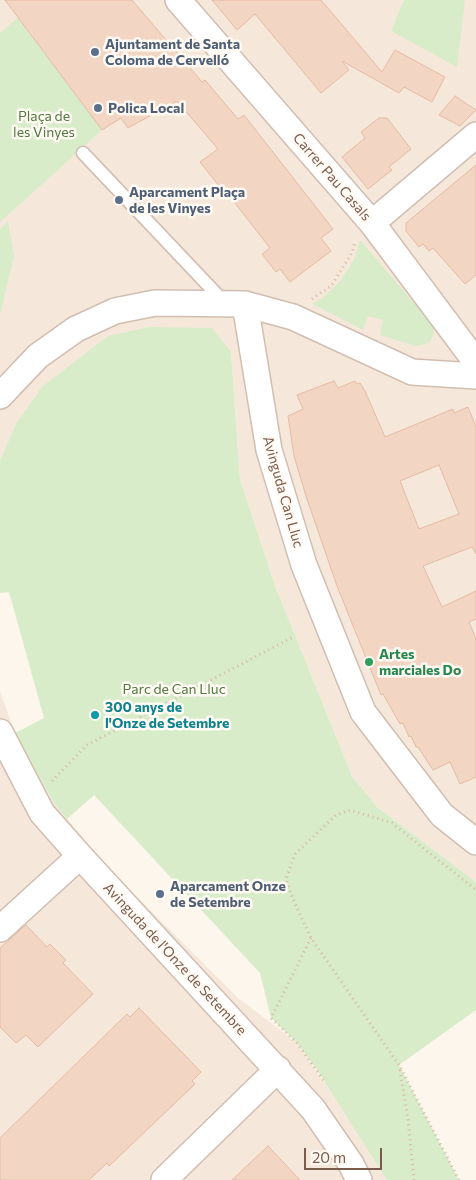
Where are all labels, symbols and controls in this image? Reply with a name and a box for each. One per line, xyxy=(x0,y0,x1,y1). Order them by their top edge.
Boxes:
place label: Ajuntament de Santa Coloma de Cervelló xyxy=(105,36,240,68)
marker: Ajuntament de Santa Coloma de Cervelló xyxy=(89,46,101,58)
place label: Polica Local xyxy=(108,100,184,116)
marker: Polica Local xyxy=(92,102,104,114)
park label: Plaça de les Vinyes xyxy=(13,108,75,140)
street label: Carrer Pau Casals xyxy=(289,130,375,224)
place label: Aparcament Plaça de les Vinyes xyxy=(129,184,245,216)
marker: Aparcament Plaça de les Vinyes xyxy=(113,194,125,206)
street label: Avinguda Can Lluc xyxy=(259,434,307,550)
place label: Artes marciales Do xyxy=(379,646,461,679)
marker: Artes marciales Do xyxy=(363,656,375,668)
park label: Parc de Can Lluc xyxy=(122,681,226,697)
place label: 300 anys de l'Onze de Setembre xyxy=(105,699,229,732)
marker: 300 anys de l'Onze de Setembre xyxy=(89,709,101,721)
place label: Aparcament Onze de Setembre xyxy=(170,878,286,910)
street label: Avinguda de l'Onze de Setembre xyxy=(100,879,250,1039)
marker: Aparcament Onze de Setembre xyxy=(154,888,166,900)
scale bar xyxy=(306,1138,384,1170)
text: 20 m xyxy=(312,1148,346,1166)

